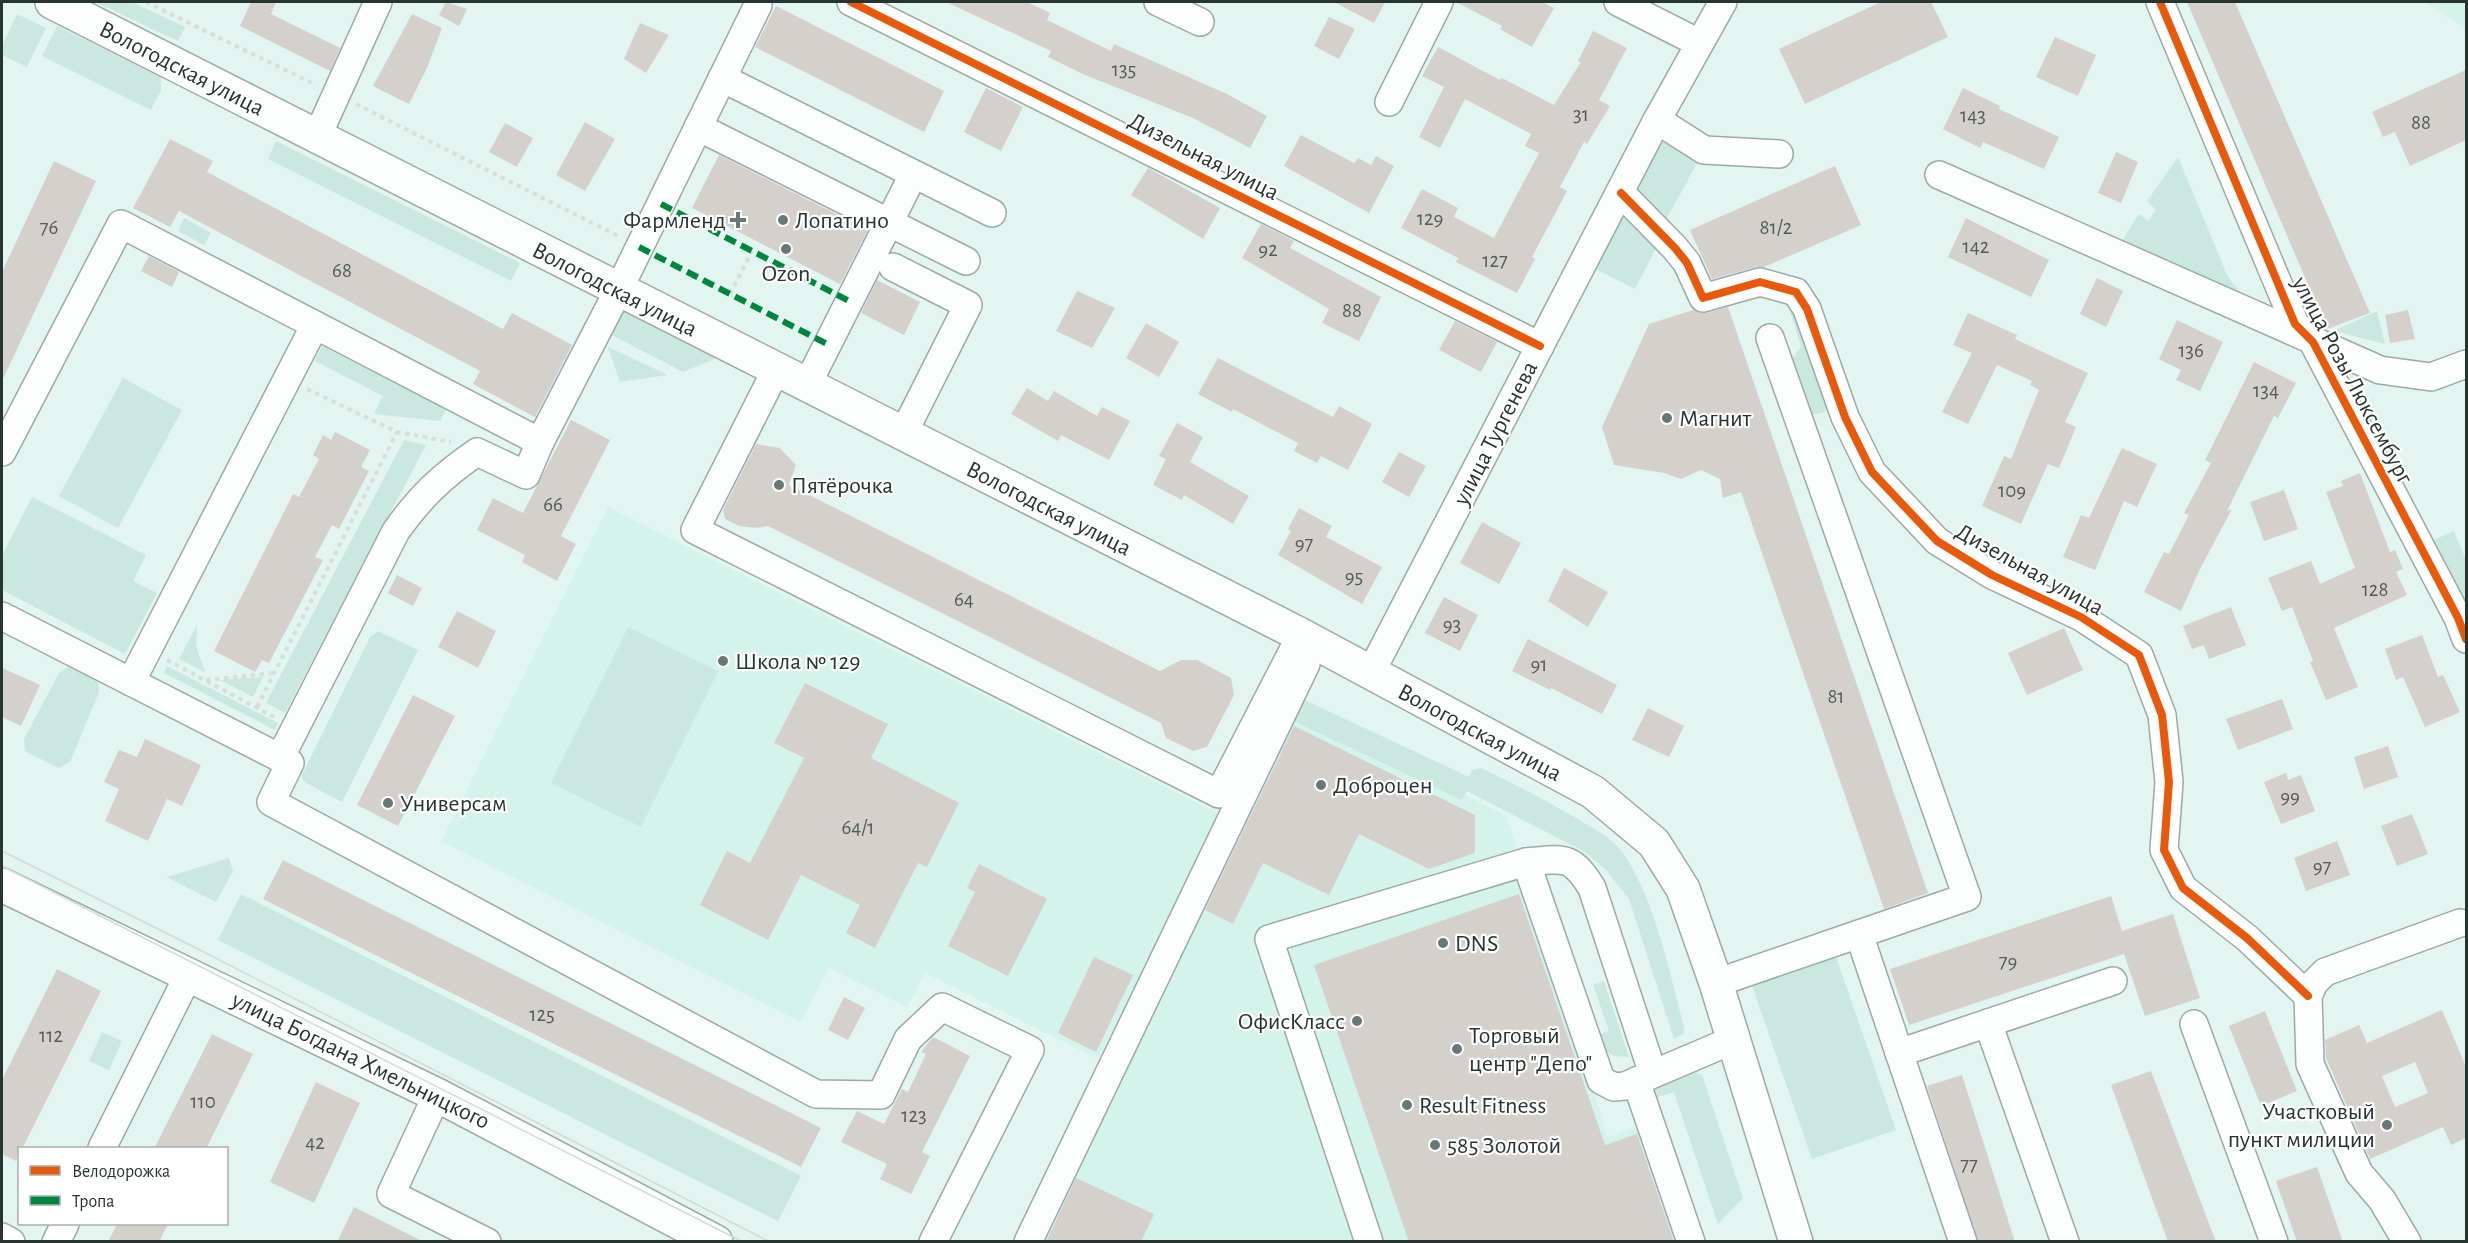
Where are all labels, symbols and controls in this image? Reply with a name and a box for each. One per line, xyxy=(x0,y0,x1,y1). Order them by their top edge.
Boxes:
street label: Вологодская улица xyxy=(95,17,268,121)
house number: 135 xyxy=(1112,59,1136,80)
house number: 31 xyxy=(1573,104,1589,125)
house number: 143 xyxy=(1960,105,1986,126)
street label: Дизельная улица xyxy=(1124,109,1283,205)
house number: 88 xyxy=(2411,112,2431,133)
house number: 129 xyxy=(1417,208,1443,229)
place label: Фармленд xyxy=(623,209,726,233)
place label: Лопатино xyxy=(795,209,889,233)
marker: Фармленд xyxy=(731,213,745,227)
marker: Лопатино xyxy=(776,213,790,227)
house number: 76 xyxy=(40,217,58,238)
house number: 81/2 xyxy=(1760,217,1792,238)
house number: 142 xyxy=(1963,236,1989,257)
street label: Вологодская улица xyxy=(528,238,701,342)
house number: 92 xyxy=(1258,239,1278,260)
marker: Ozon xyxy=(779,242,793,256)
house number: 127 xyxy=(1482,250,1508,271)
house number: 68 xyxy=(332,260,352,281)
place label: Ozon xyxy=(762,262,810,286)
street label: улица Розы Люксембург xyxy=(2287,272,2417,489)
house number: 88 xyxy=(1342,300,1362,321)
house number: 136 xyxy=(2178,340,2204,361)
street label: улица Тургенева xyxy=(1449,358,1542,510)
house number: 134 xyxy=(2253,380,2279,401)
place label: Магнит xyxy=(1679,407,1751,431)
marker: Магнит xyxy=(1660,411,1674,425)
street label: Вологодская улица xyxy=(962,457,1135,561)
place label: Пятёрочка xyxy=(791,474,893,498)
marker: Пятёрочка xyxy=(772,478,786,492)
house number: 109 xyxy=(1998,480,2026,501)
house number: 66 xyxy=(543,494,563,515)
street label: Дизельная улица xyxy=(1951,519,2108,620)
house number: 97 xyxy=(1295,533,1314,554)
house number: 95 xyxy=(1345,566,1363,587)
house number: 128 xyxy=(2362,579,2388,600)
house number: 64 xyxy=(954,589,974,610)
house number: 93 xyxy=(1443,614,1461,635)
place label: Школа № 129 xyxy=(735,650,861,674)
marker: Школа № 129 xyxy=(716,654,730,668)
house number: 91 xyxy=(1530,654,1548,675)
street label: Вологодская улица xyxy=(1394,680,1565,786)
house number: 81 xyxy=(1827,686,1845,707)
place label: Доброцен xyxy=(1333,774,1433,798)
marker: Доброцен xyxy=(1314,778,1328,792)
house number: 99 xyxy=(2280,786,2300,807)
place label: Универсам xyxy=(400,792,507,816)
marker: Универсам xyxy=(381,796,395,810)
house number: 64/1 xyxy=(841,817,875,838)
house number: 97 xyxy=(2313,856,2332,877)
place label: DNS xyxy=(1455,932,1498,956)
marker: DNS xyxy=(1436,936,1450,950)
house number: 79 xyxy=(1999,951,2017,972)
street label: улица Богдана Хмельницкого xyxy=(227,987,493,1134)
house number: 125 xyxy=(529,1004,555,1025)
place label: ОфисКласс xyxy=(1237,1010,1345,1034)
marker: ОфисКласс xyxy=(1350,1014,1364,1028)
place label: Торговый центр "Депо" xyxy=(1469,1024,1592,1076)
house number: 112 xyxy=(39,1025,63,1046)
marker: Торговый центр "Депо" xyxy=(1450,1042,1464,1056)
house number: 110 xyxy=(190,1091,216,1112)
place label: Result Fitness xyxy=(1419,1094,1546,1118)
marker: Result Fitness xyxy=(1400,1098,1414,1112)
place label: Участковый пункт милиции xyxy=(2228,1100,2375,1152)
house number: 123 xyxy=(901,1105,927,1126)
marker: Участковый пункт милиции xyxy=(2380,1118,2394,1132)
house number: 42 xyxy=(305,1132,325,1153)
place label: 585 Золотой xyxy=(1447,1134,1561,1158)
marker: 585 Золотой xyxy=(1428,1138,1442,1152)
legend xyxy=(18,1147,228,1225)
house number: 77 xyxy=(1960,1154,1978,1175)
text: Велодорожка xyxy=(72,1163,170,1181)
text: Тропа xyxy=(72,1193,115,1211)

